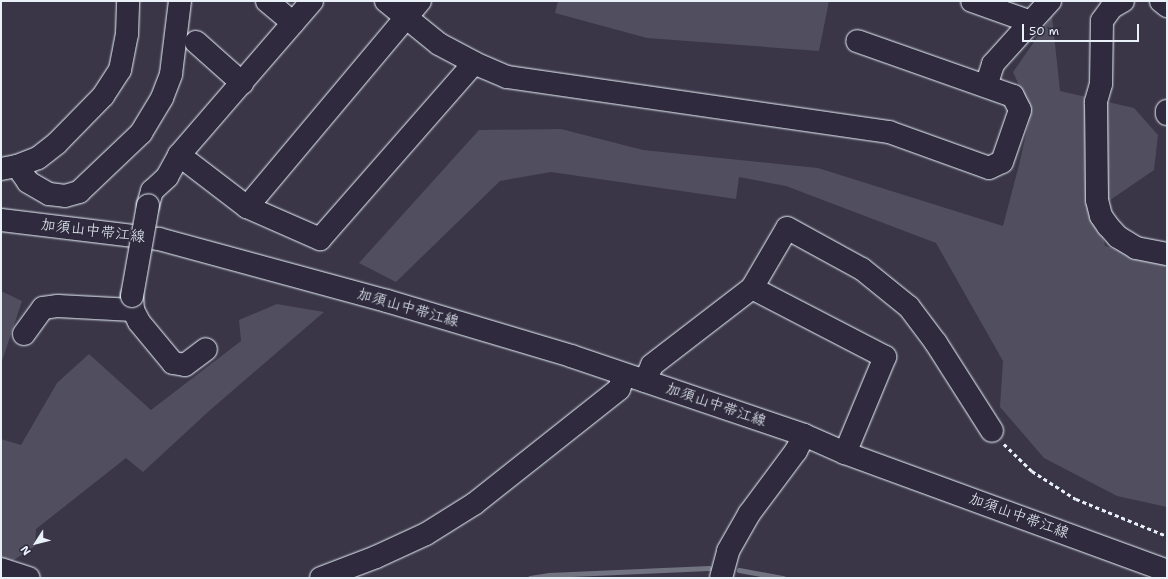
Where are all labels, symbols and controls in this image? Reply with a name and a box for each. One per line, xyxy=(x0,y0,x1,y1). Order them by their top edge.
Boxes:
scale bar xyxy=(1024,16,1141,42)
text: 50 m xyxy=(1029,23,1059,39)
street label: 加須山中帯江線 xyxy=(40,216,146,246)
street label: 加須山中帯江線 xyxy=(355,285,461,331)
street label: 加須山中帯江線 xyxy=(663,379,769,431)
street label: 加須山中帯江線 xyxy=(967,490,1071,542)
north arrow xyxy=(16,523,56,563)
text: N xyxy=(17,542,35,558)

